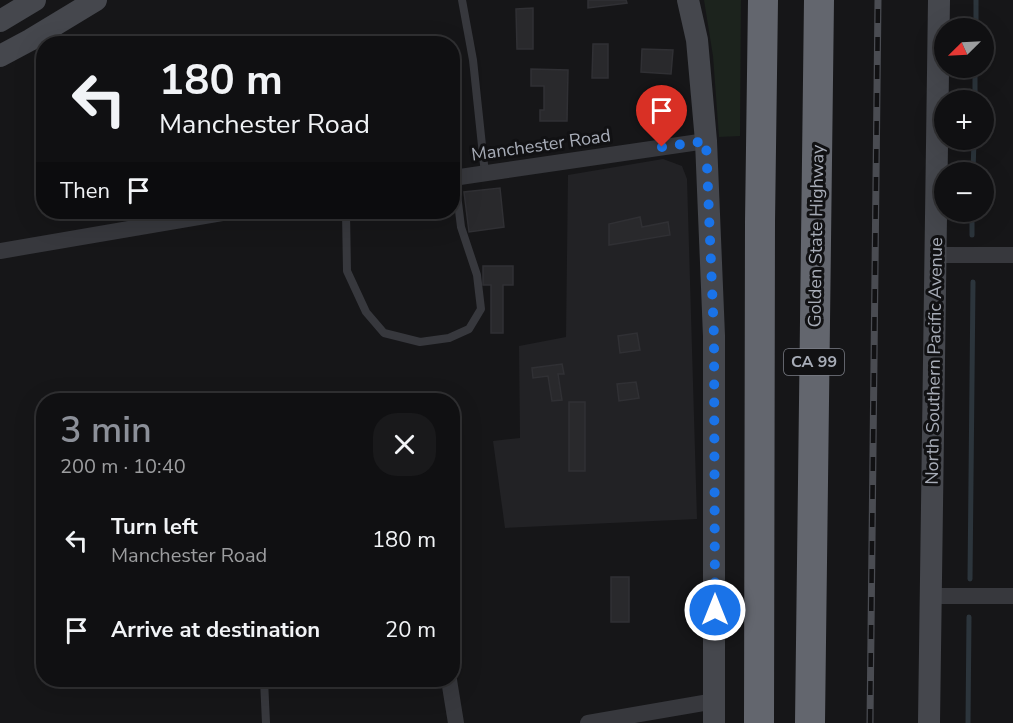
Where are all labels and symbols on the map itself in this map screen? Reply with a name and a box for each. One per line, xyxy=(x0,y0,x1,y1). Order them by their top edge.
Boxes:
north arrow xyxy=(934,18,994,78)
pin xyxy=(636,85,687,147)
street label: Manchester Road xyxy=(470,123,612,167)
street label: Golden State Highway xyxy=(802,144,830,328)
street label: North Southern Pacific Avenue xyxy=(920,237,948,485)
road number: CA 99 xyxy=(784,349,844,375)
position arrow xyxy=(683,578,747,642)

